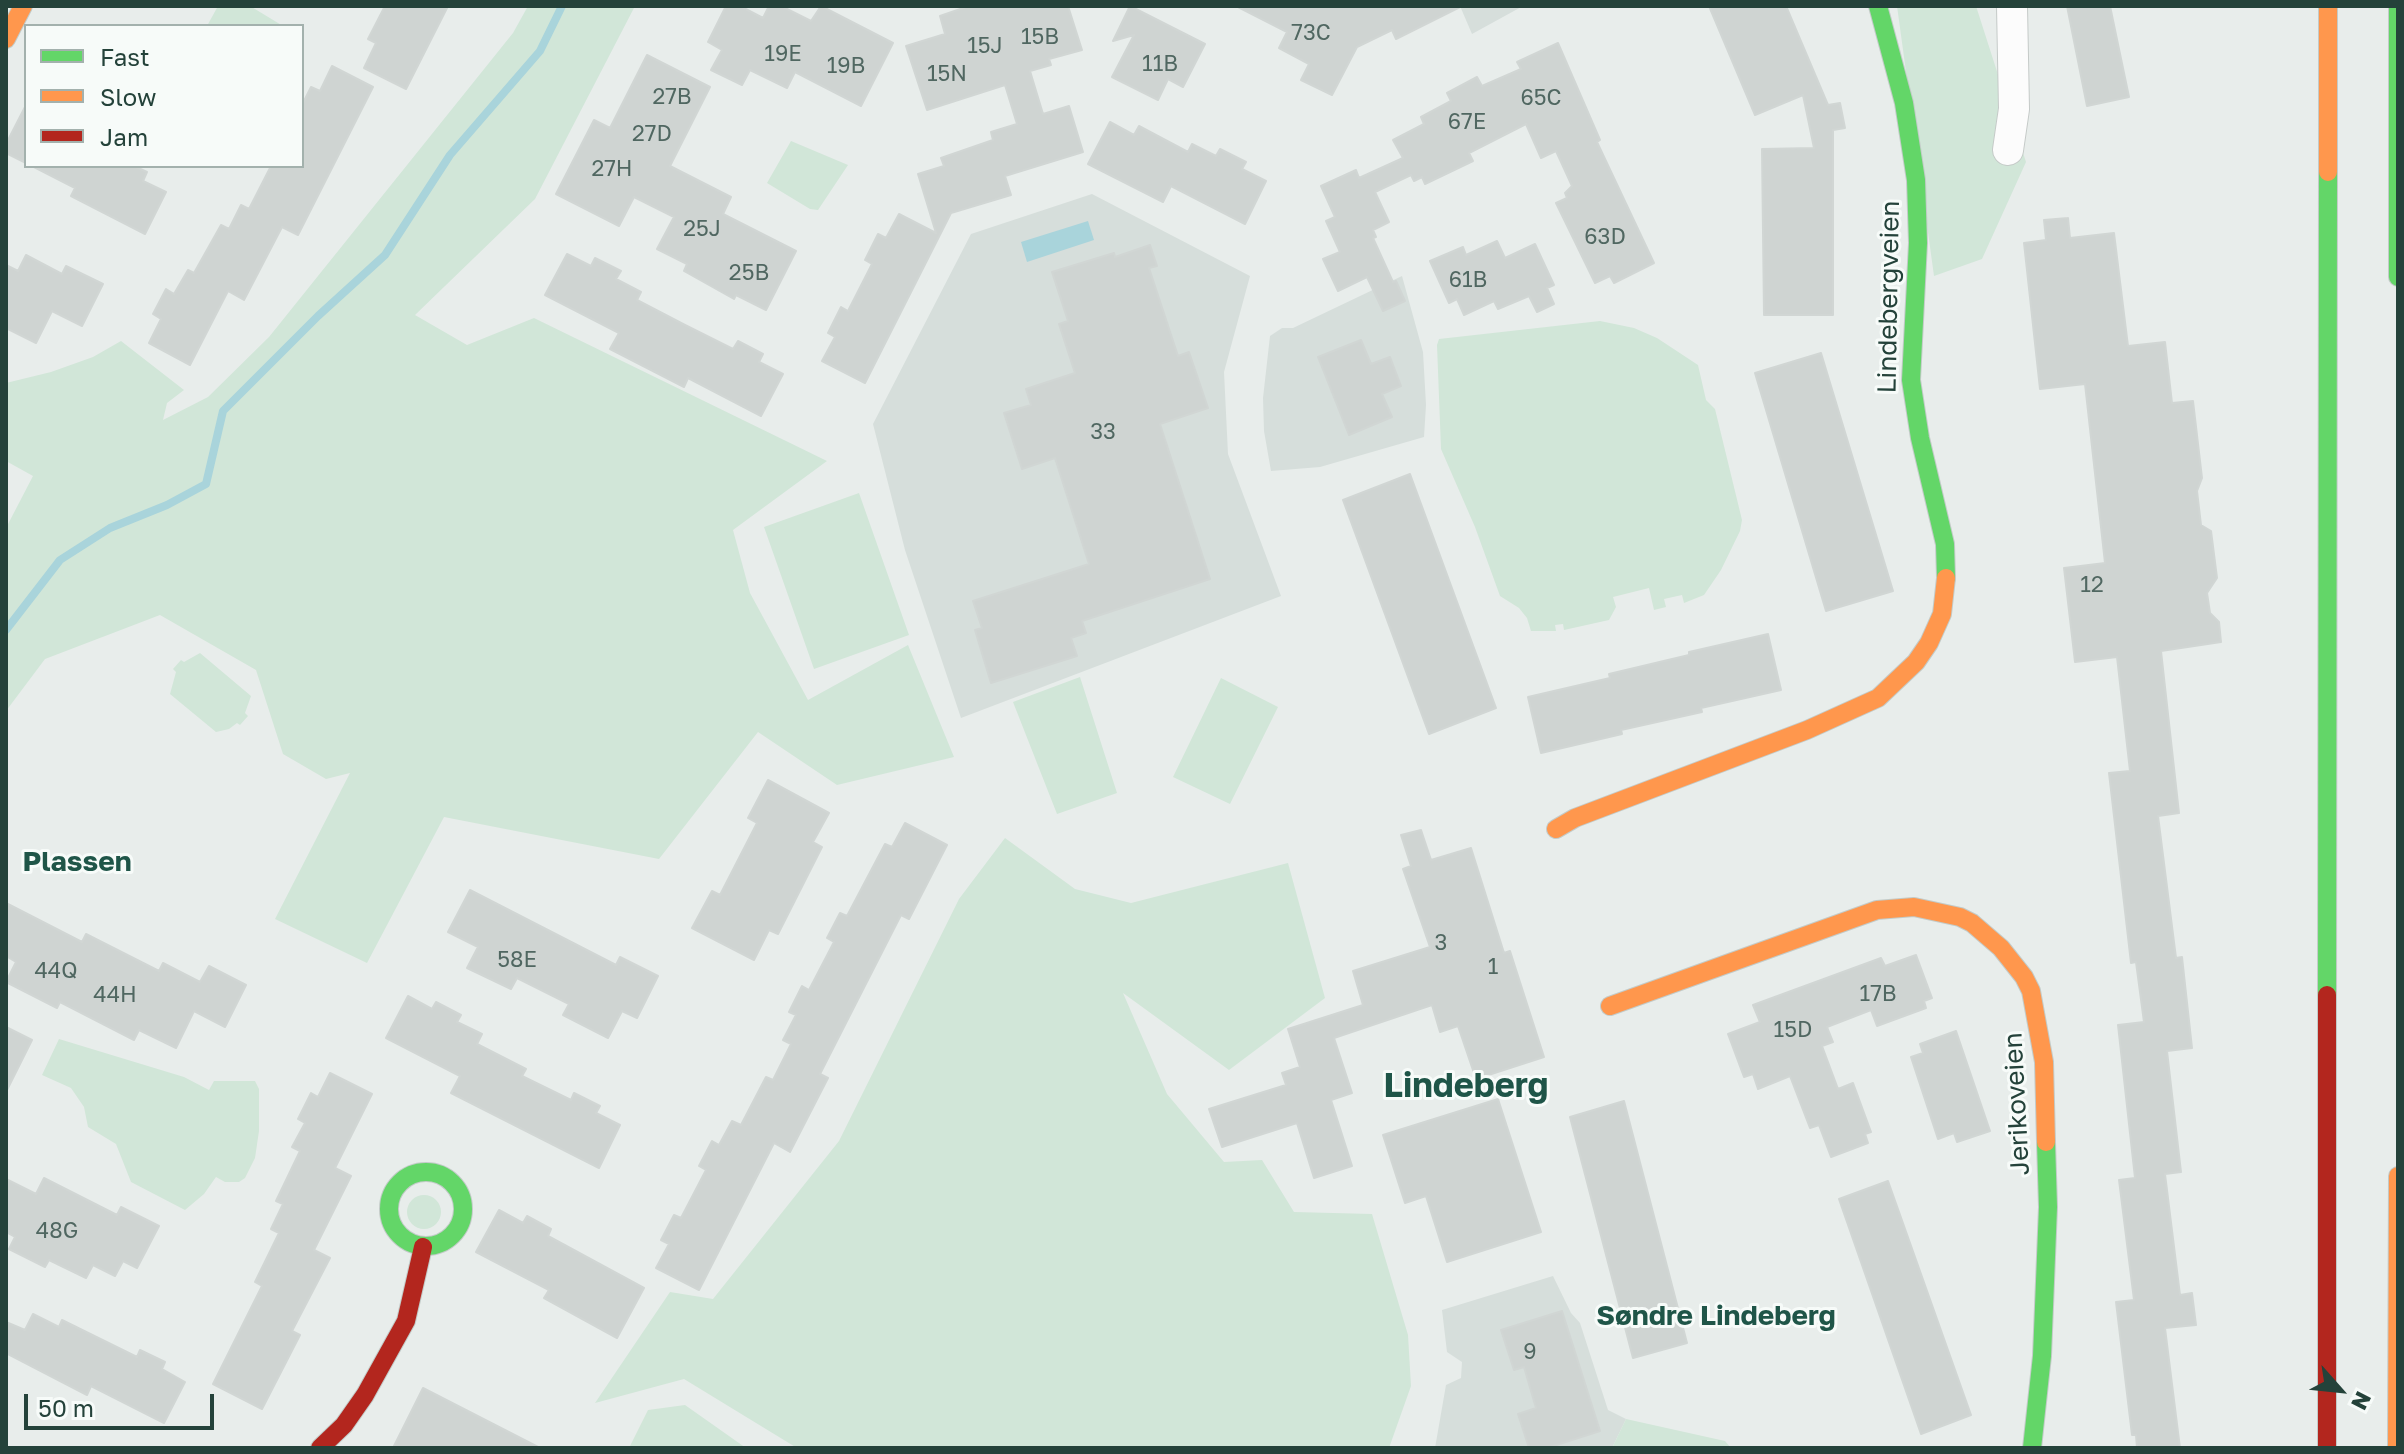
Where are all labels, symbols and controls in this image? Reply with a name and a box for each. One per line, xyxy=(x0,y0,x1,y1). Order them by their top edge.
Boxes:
house number: 73C xyxy=(1291,20,1331,46)
legend xyxy=(24,24,304,168)
house number: 15B xyxy=(1021,24,1059,50)
house number: 15J xyxy=(967,33,1003,59)
house number: 19E xyxy=(764,41,802,67)
text: Fast xyxy=(100,42,150,71)
house number: 11B xyxy=(1142,51,1178,77)
house number: 19B xyxy=(827,53,865,79)
house number: 15N xyxy=(927,61,967,87)
text: Slow xyxy=(100,82,156,111)
house number: 27B xyxy=(652,84,692,110)
house number: 65C xyxy=(1520,85,1562,111)
house number: 67E xyxy=(1448,109,1486,135)
house number: 27D xyxy=(632,121,672,147)
text: Jam xyxy=(100,122,148,151)
house number: 27H xyxy=(591,156,633,182)
street label: Lindebergveien xyxy=(1872,200,1906,394)
house number: 25J xyxy=(683,216,721,242)
house number: 63D xyxy=(1584,224,1626,250)
house number: 25B xyxy=(729,260,769,286)
house number: 61B xyxy=(1449,267,1487,293)
house number: 33 xyxy=(1090,419,1116,445)
house number: 12 xyxy=(2080,572,2104,598)
district label: Plassen xyxy=(22,845,132,879)
house number: 3 xyxy=(1435,930,1447,956)
house number: 58E xyxy=(497,947,537,973)
house number: 1 xyxy=(1488,954,1498,980)
house number: 44Q xyxy=(34,958,78,984)
house number: 17B xyxy=(1859,981,1897,1007)
house number: 44H xyxy=(93,982,137,1008)
house number: 15D xyxy=(1774,1017,1812,1043)
street label: Jerikoveien xyxy=(1998,1032,2036,1176)
district label: Lindeberg xyxy=(1384,1066,1548,1106)
house number: 48G xyxy=(36,1218,78,1244)
district label: Søndre Lindeberg xyxy=(1596,1299,1836,1333)
house number: 9 xyxy=(1523,1339,1537,1365)
north arrow xyxy=(2300,1350,2380,1430)
scale bar xyxy=(28,1378,218,1428)
text: N xyxy=(2346,1388,2378,1415)
text: 50 m xyxy=(38,1393,94,1422)

